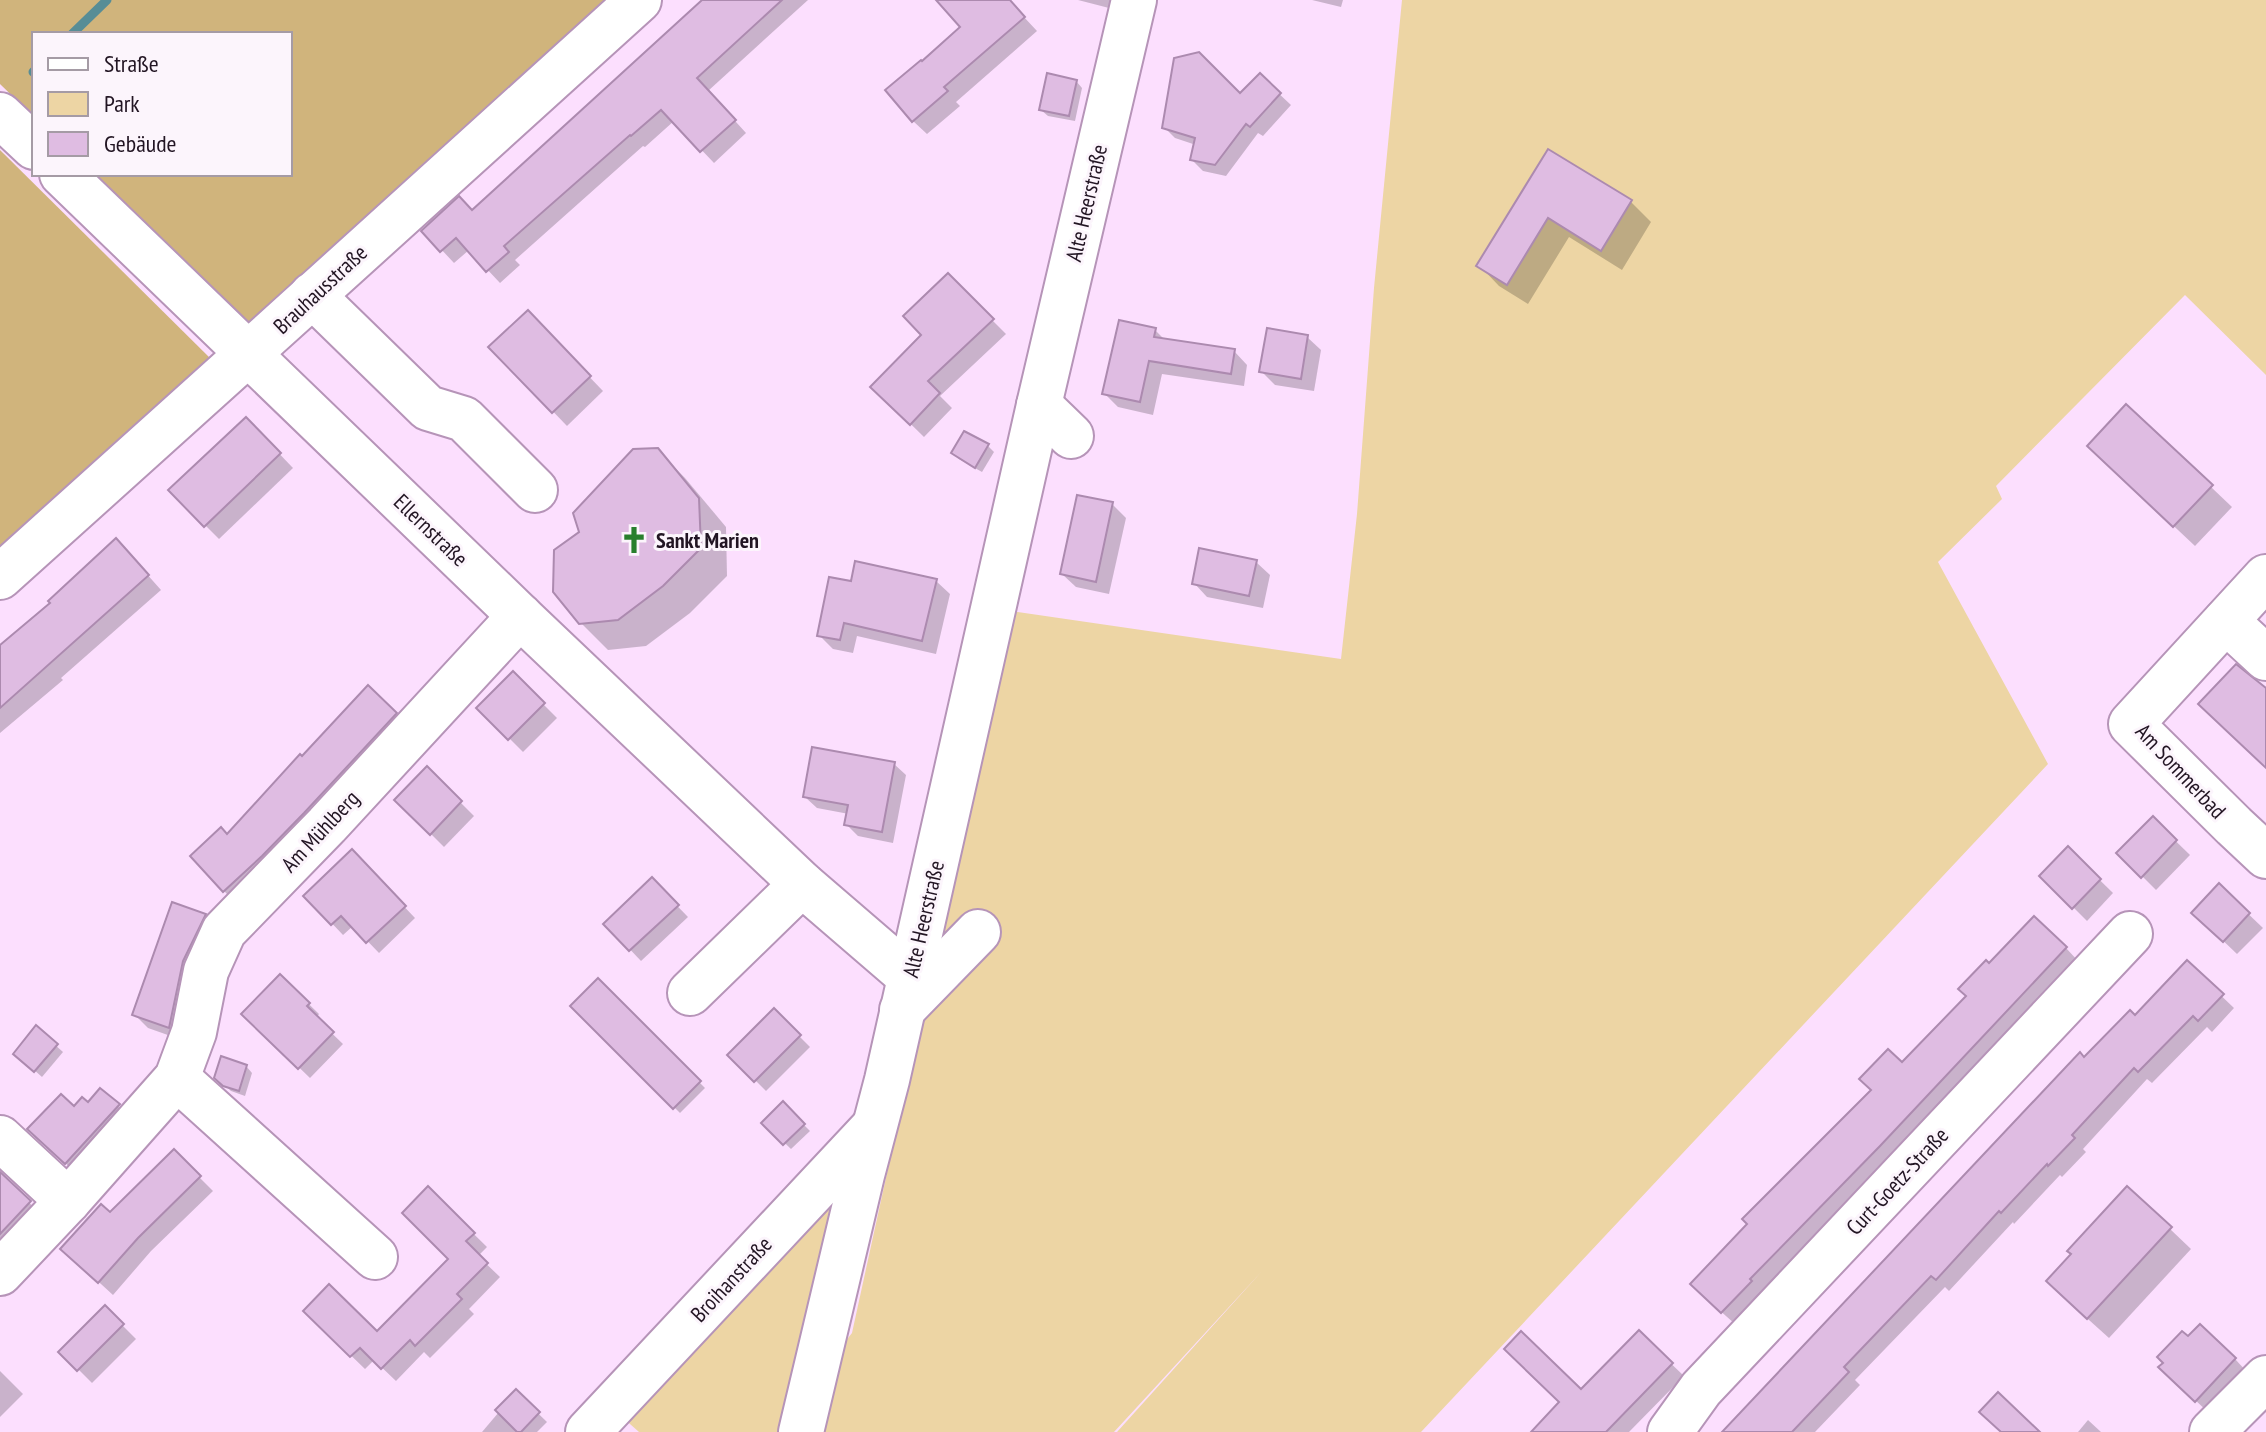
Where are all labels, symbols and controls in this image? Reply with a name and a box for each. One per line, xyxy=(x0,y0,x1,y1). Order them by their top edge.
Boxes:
legend xyxy=(32,32,292,176)
text: Straße xyxy=(104,48,159,79)
text: Park xyxy=(104,88,140,119)
text: Gebäude xyxy=(104,128,176,159)
street label: Alte Heerstraße xyxy=(1059,142,1113,264)
street label: Brauhausstraße xyxy=(267,238,373,340)
street label: Ellernstraße xyxy=(388,488,474,572)
church icon: Sankt Marien xyxy=(619,525,649,555)
place label: Sankt Marien xyxy=(656,526,759,554)
street label: Am Sommerbad xyxy=(2130,718,2232,824)
street label: Am Mühlberg xyxy=(275,784,365,878)
street label: Alte Heerstraße xyxy=(896,858,950,980)
street label: Curt-Goetz-Straße xyxy=(1840,1121,1954,1241)
street label: Broihanstraße xyxy=(684,1230,778,1328)

